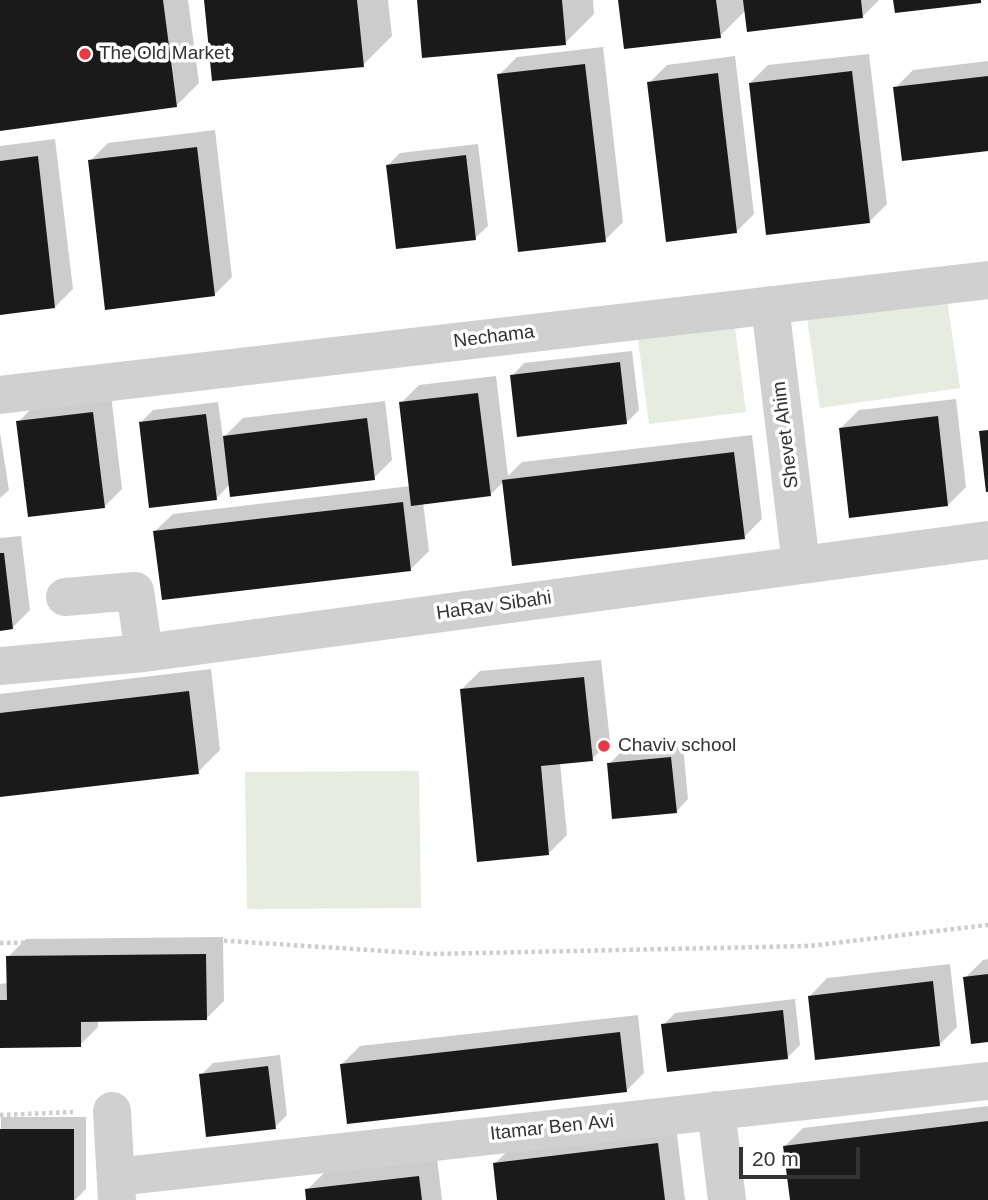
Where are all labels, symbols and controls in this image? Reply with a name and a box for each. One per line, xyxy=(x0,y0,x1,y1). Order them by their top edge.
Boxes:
place label: The Old Market xyxy=(99,43,230,65)
marker: The Old Market xyxy=(77,46,93,62)
street label: Nechama xyxy=(452,321,536,353)
street label: Shevet Ahim xyxy=(768,380,804,490)
street label: HaRav Sibahi xyxy=(435,587,553,625)
place label: Chaviv school xyxy=(618,735,736,757)
marker: Chaviv school xyxy=(596,738,612,754)
street label: Itamar Ben Avi xyxy=(489,1110,615,1146)
scale bar xyxy=(743,1134,864,1178)
text: 20 m xyxy=(752,1147,799,1170)

